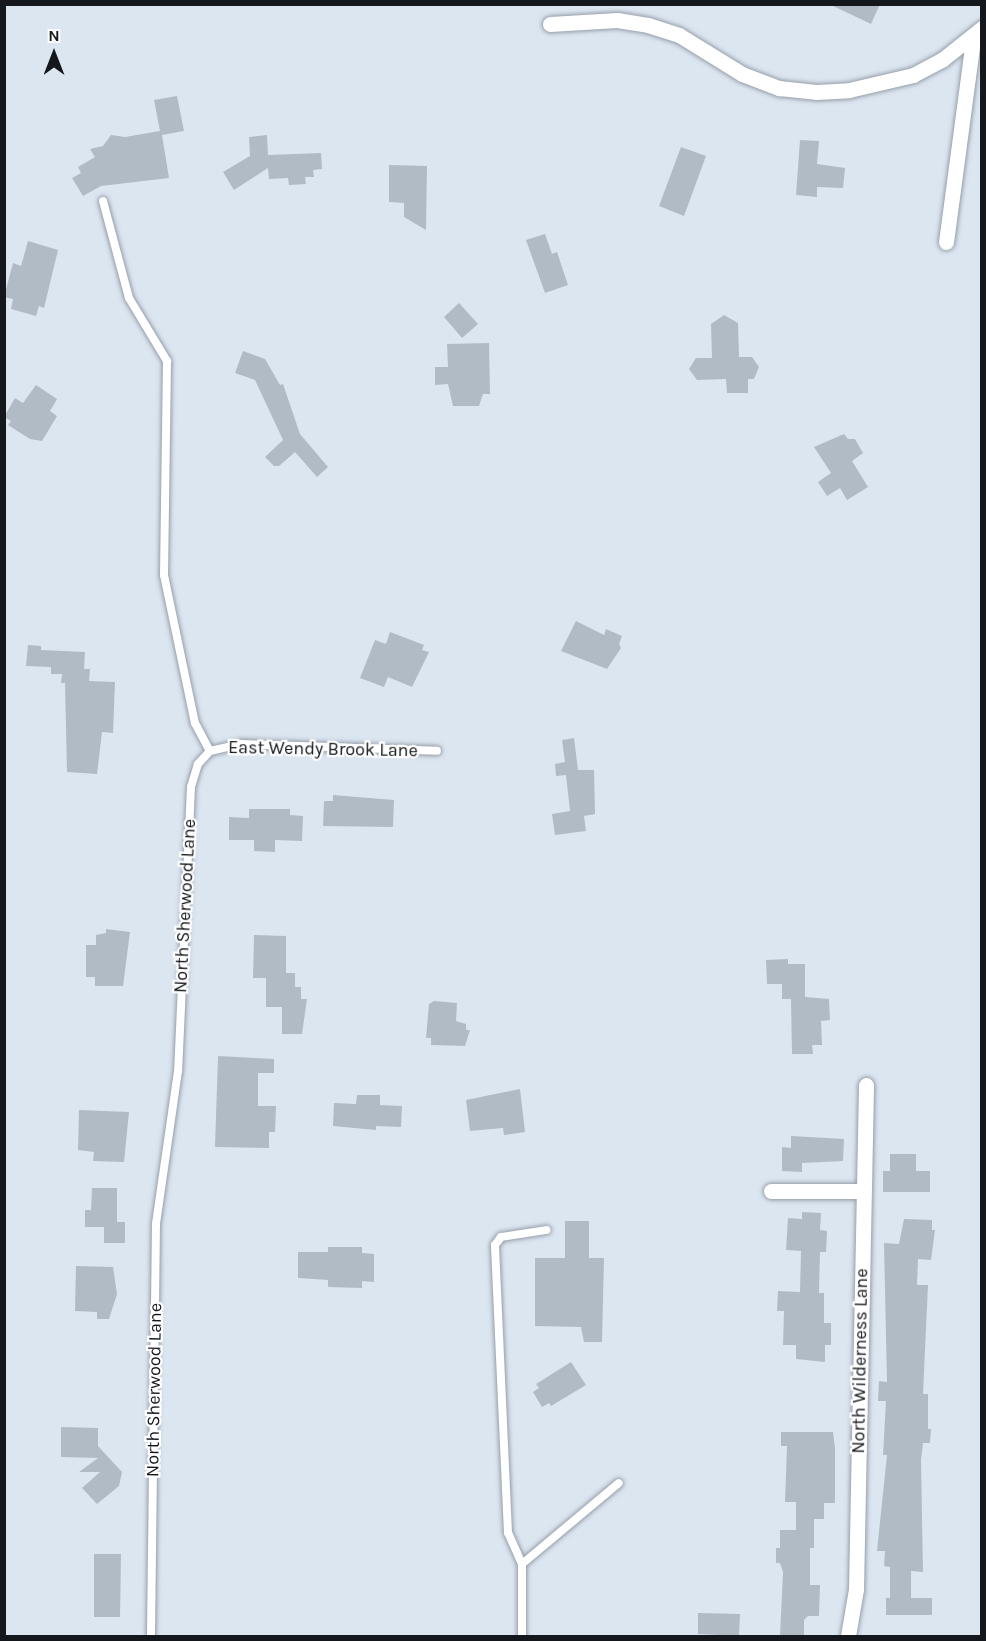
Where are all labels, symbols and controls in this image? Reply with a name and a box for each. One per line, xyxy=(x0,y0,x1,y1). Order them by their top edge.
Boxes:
north arrow xyxy=(24,24,84,84)
text: N xyxy=(48,26,60,45)
street label: East Wendy Brook Lane xyxy=(228,737,418,761)
street label: North Sherwood Lane xyxy=(170,818,200,994)
street label: North Wilderness Lane xyxy=(848,1268,872,1454)
street label: North Sherwood Lane xyxy=(142,1303,166,1477)

